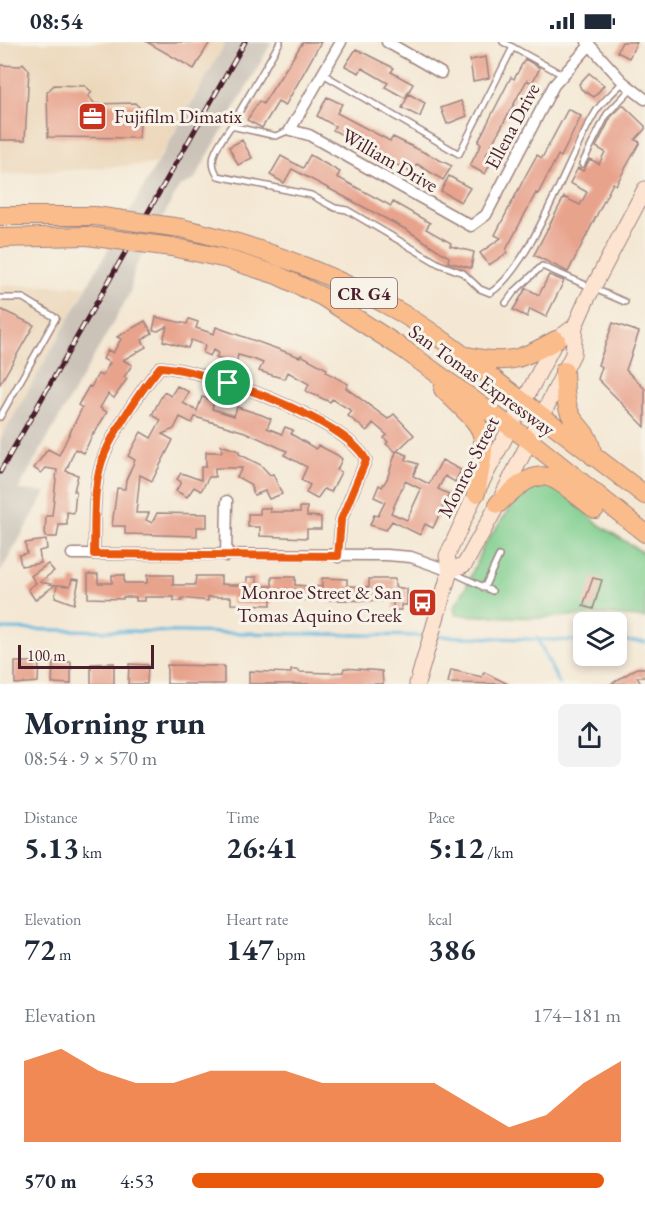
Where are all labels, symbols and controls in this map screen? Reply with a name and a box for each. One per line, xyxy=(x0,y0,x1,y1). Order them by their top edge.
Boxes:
text: 08:54 xyxy=(30,7,83,36)
street label: Ellena Drive xyxy=(478,78,546,174)
office icon: Fujifilm Dimatix xyxy=(77,100,109,132)
place label: Fujifilm Dimatix xyxy=(114,103,243,129)
street label: William Drive xyxy=(337,122,443,198)
road number: CR G4 xyxy=(331,278,397,308)
street label: San Tomas Expressway xyxy=(404,318,560,442)
pin xyxy=(202,357,253,408)
icon: arrive xyxy=(211,366,244,399)
street label: Monroe Street xyxy=(431,411,505,522)
place label: Monroe Street & San Tomas Aquino Creek xyxy=(237,579,403,628)
bus stop icon: Monroe Street & San Tomas Aquino Creek xyxy=(407,587,439,619)
map controls xyxy=(573,612,627,666)
button: layers xyxy=(573,612,627,666)
scale bar xyxy=(18,642,154,670)
text: 100 m xyxy=(27,645,66,666)
text: Morning run xyxy=(24,701,206,744)
button: share xyxy=(558,704,621,767)
text: 08:54 · 9 × 570 m xyxy=(24,745,157,771)
text: Distance xyxy=(24,807,77,828)
text: Time xyxy=(226,807,259,828)
text: Pace xyxy=(428,807,455,828)
text: 5.13 xyxy=(24,828,79,867)
text: 26:41 xyxy=(226,828,298,867)
text: 5:12 xyxy=(428,828,484,867)
text: km xyxy=(79,842,102,863)
text: /km xyxy=(484,842,514,863)
text: Elevation xyxy=(24,909,82,930)
text: Heart rate xyxy=(226,909,288,930)
text: kcal xyxy=(428,909,452,930)
text: 72 xyxy=(24,930,56,969)
text: 147 xyxy=(226,930,274,969)
text: 386 xyxy=(428,930,476,969)
text: m xyxy=(56,944,71,965)
text: bpm xyxy=(274,944,306,965)
text: Elevation xyxy=(24,1002,96,1028)
text: 174–181 m xyxy=(533,1002,621,1028)
text: 570 m xyxy=(24,1168,77,1194)
text: 4:53 xyxy=(120,1168,154,1194)

